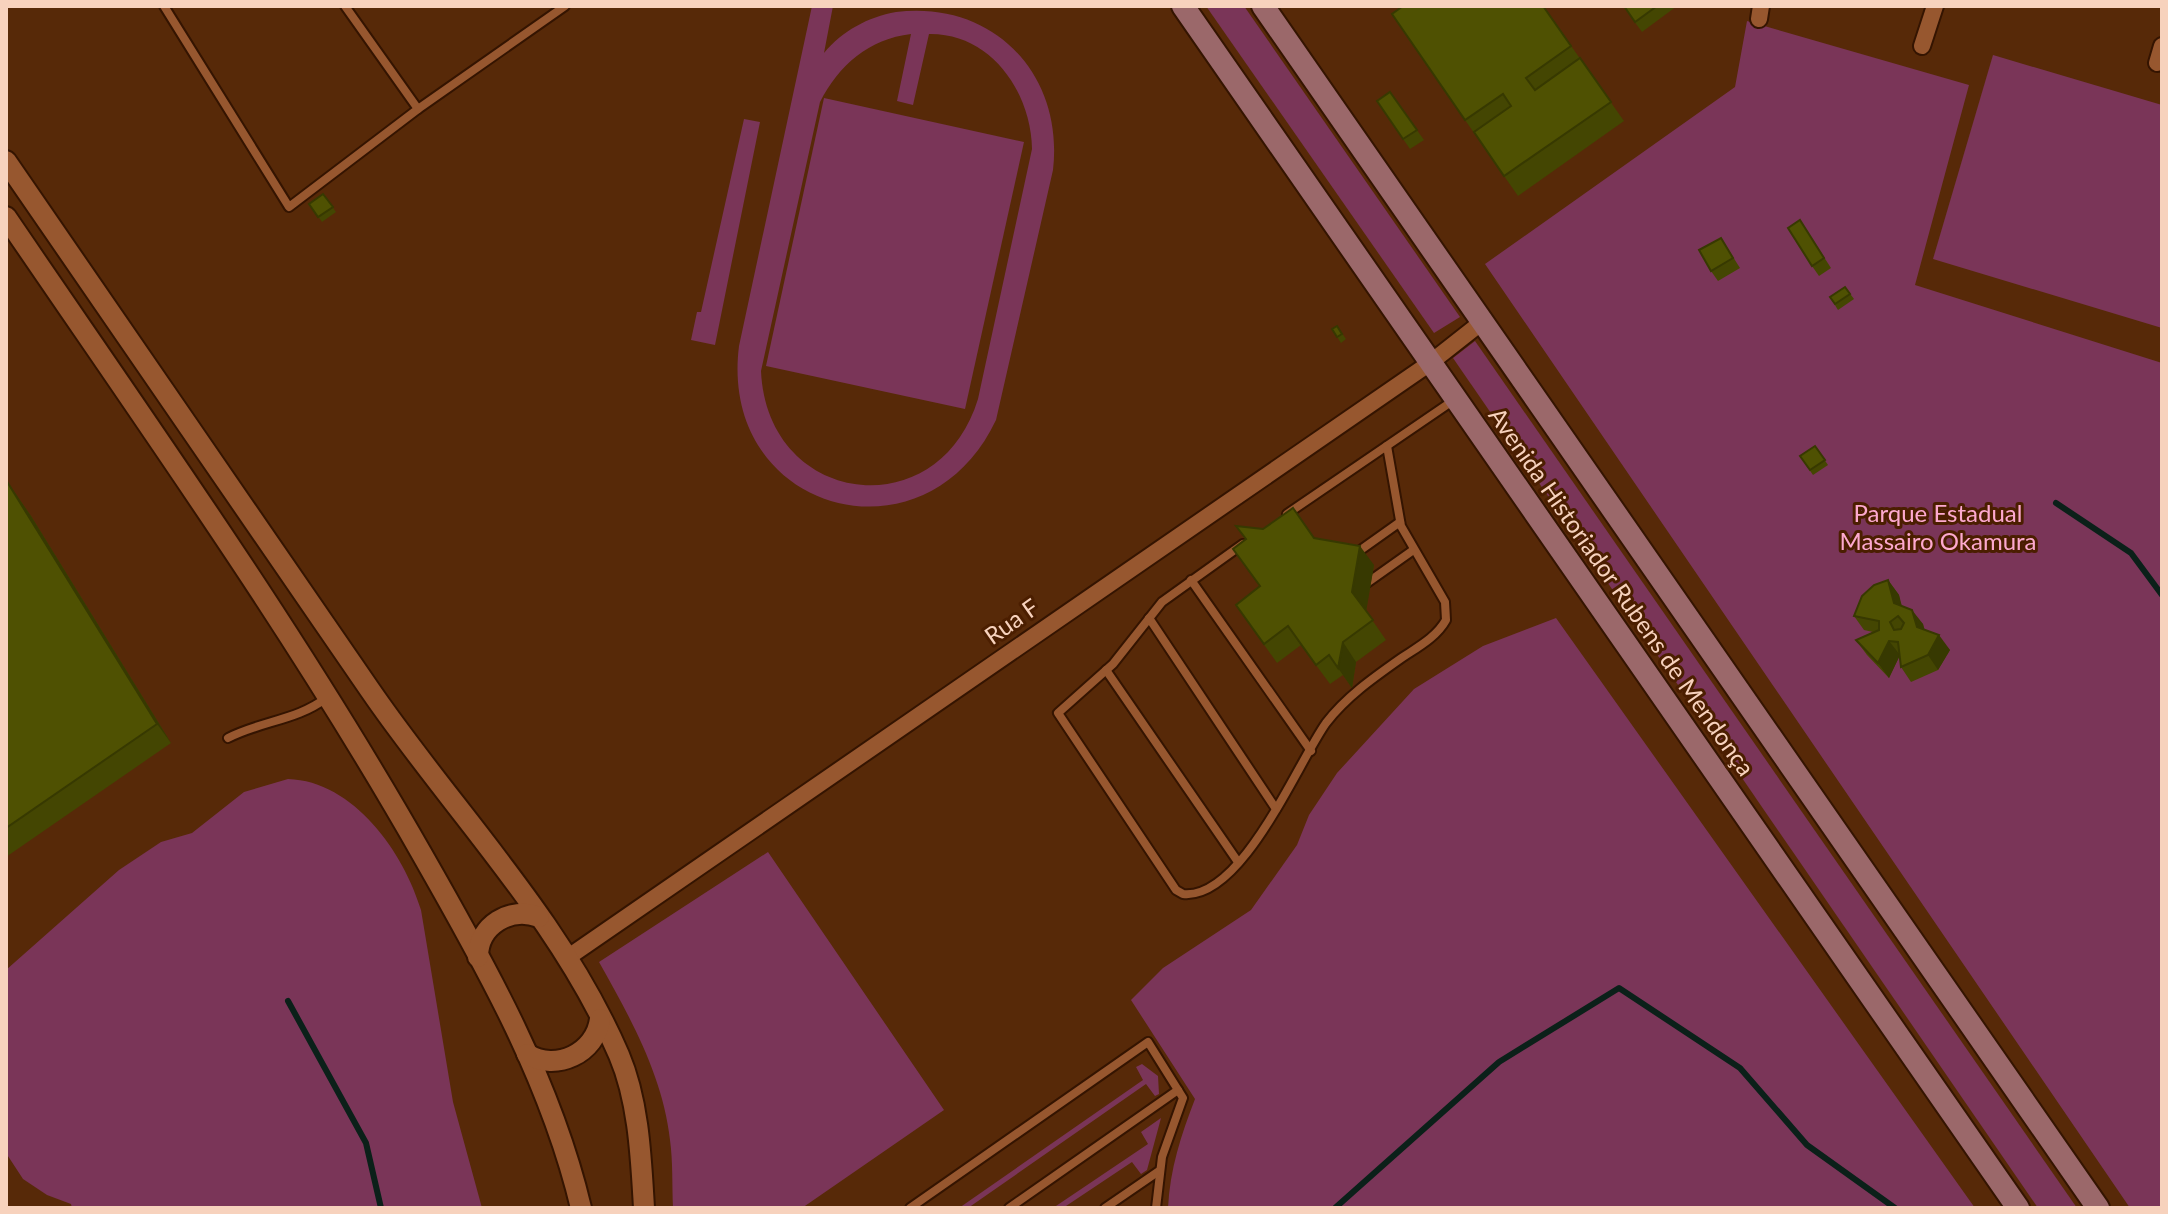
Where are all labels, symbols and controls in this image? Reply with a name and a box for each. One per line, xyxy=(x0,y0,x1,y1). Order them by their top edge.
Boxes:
street label: Avenida Historiador Rubens de Mendonça xyxy=(1483,401,1761,781)
park label: Parque Estadual Massairo Okamura xyxy=(1839,498,2037,555)
street label: Rua F xyxy=(978,592,1044,650)

